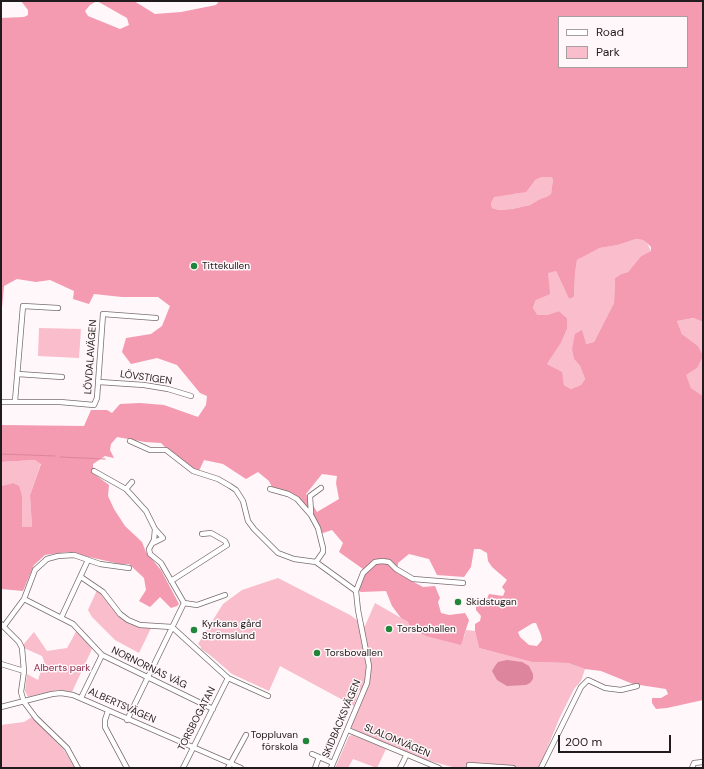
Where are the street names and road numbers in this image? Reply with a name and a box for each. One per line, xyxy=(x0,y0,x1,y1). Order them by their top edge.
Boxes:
street label: LÖVDALAVÄGEN xyxy=(82,319,100,395)
street label: LÖVSTIGEN xyxy=(119,368,173,388)
street label: NORNORNAS VÄG xyxy=(109,644,189,692)
street label: SKIDBACKSVÄGEN xyxy=(320,678,364,760)
street label: TORSBOGATAN xyxy=(176,685,218,753)
street label: ALBERTSVÄGEN xyxy=(86,686,158,726)
street label: SLALOMVÄGEN xyxy=(362,722,432,760)

